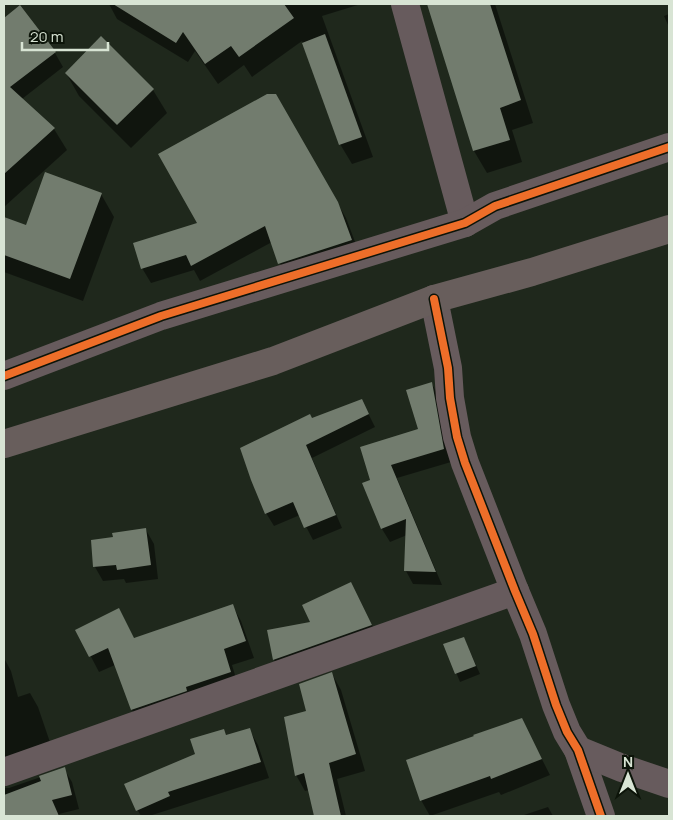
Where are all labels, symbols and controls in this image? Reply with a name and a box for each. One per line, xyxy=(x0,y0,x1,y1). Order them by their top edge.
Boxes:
scale bar xyxy=(22,20,109,52)
text: 20 m xyxy=(30,26,63,47)
north arrow xyxy=(603,750,653,800)
text: N xyxy=(623,752,633,771)

